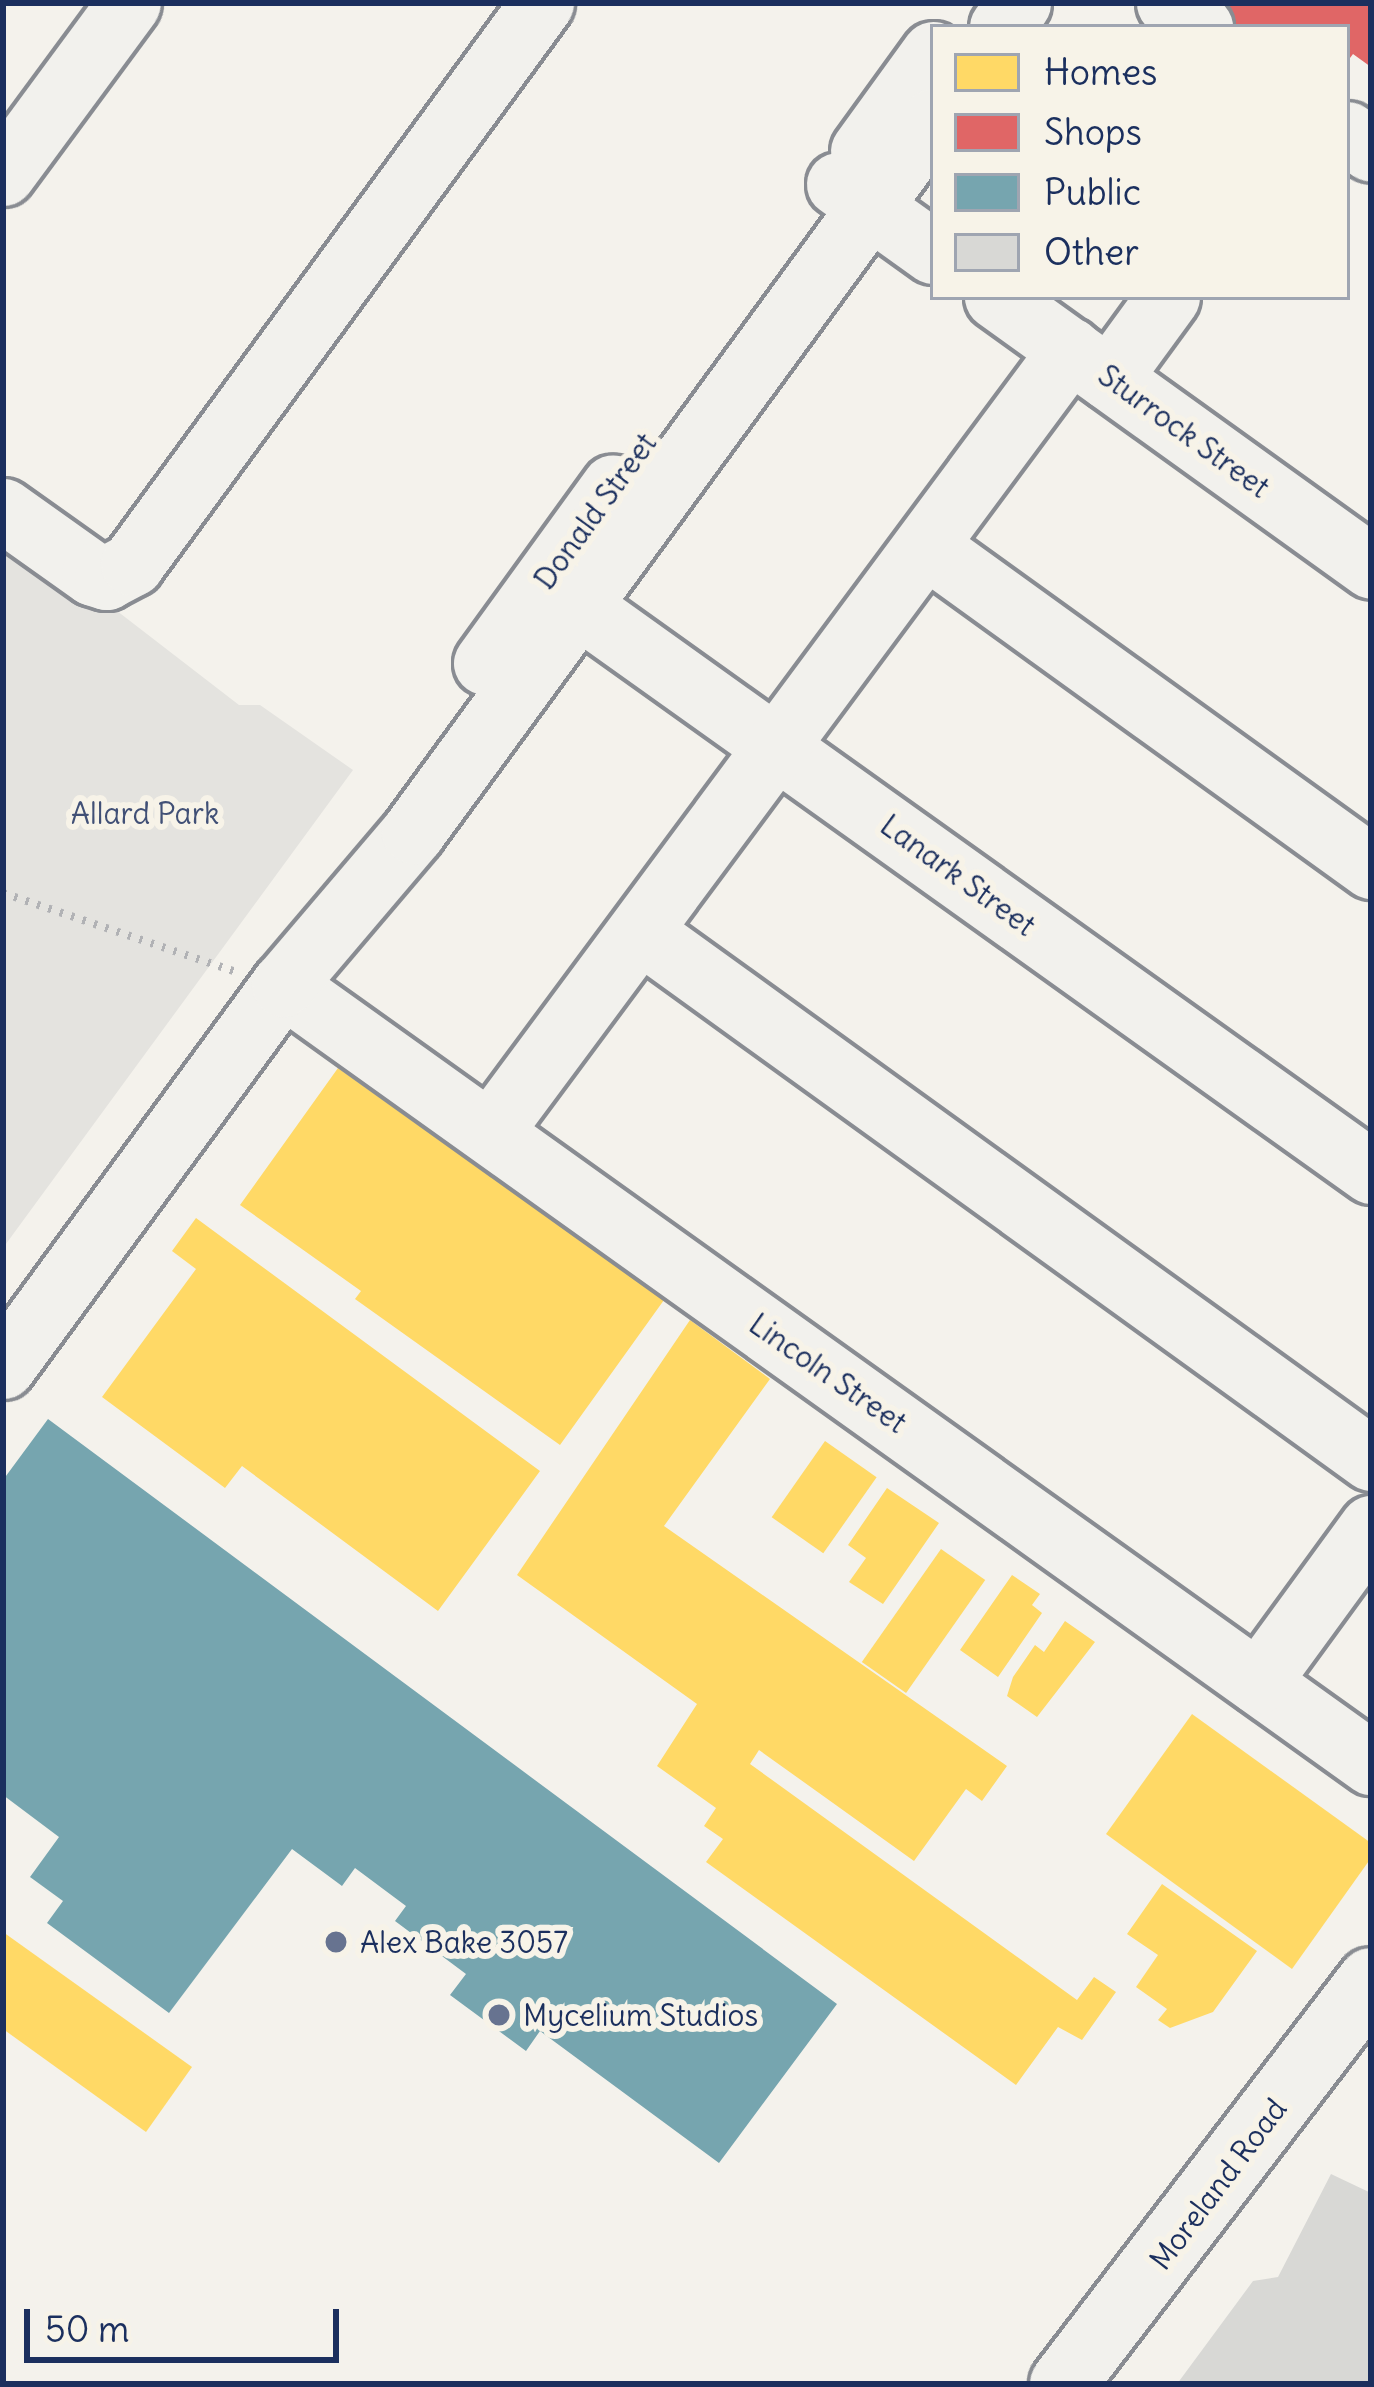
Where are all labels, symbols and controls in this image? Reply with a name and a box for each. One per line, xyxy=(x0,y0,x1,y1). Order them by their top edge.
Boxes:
legend xyxy=(930,24,1350,300)
text: Homes xyxy=(1044,50,1157,95)
text: Shops xyxy=(1044,110,1142,155)
text: Public xyxy=(1044,170,1141,215)
text: Other xyxy=(1044,230,1139,275)
street label: Sturrock Street xyxy=(1091,357,1277,505)
street label: Donald Street xyxy=(526,426,664,596)
park label: Allard Park xyxy=(71,795,219,831)
street label: Lanark Street xyxy=(874,807,1042,943)
street label: Lincoln Street xyxy=(742,1306,914,1440)
place label: Alex Bake 3057 xyxy=(360,1924,568,1960)
marker: Alex Bake 3057 xyxy=(323,1929,349,1955)
place label: Mycelium Studios xyxy=(523,1997,758,2033)
marker: Mycelium Studios xyxy=(486,2002,512,2028)
street label: Moreland Road xyxy=(1142,2091,1294,2277)
scale bar xyxy=(30,2285,345,2359)
text: 50 m xyxy=(45,2307,130,2352)

